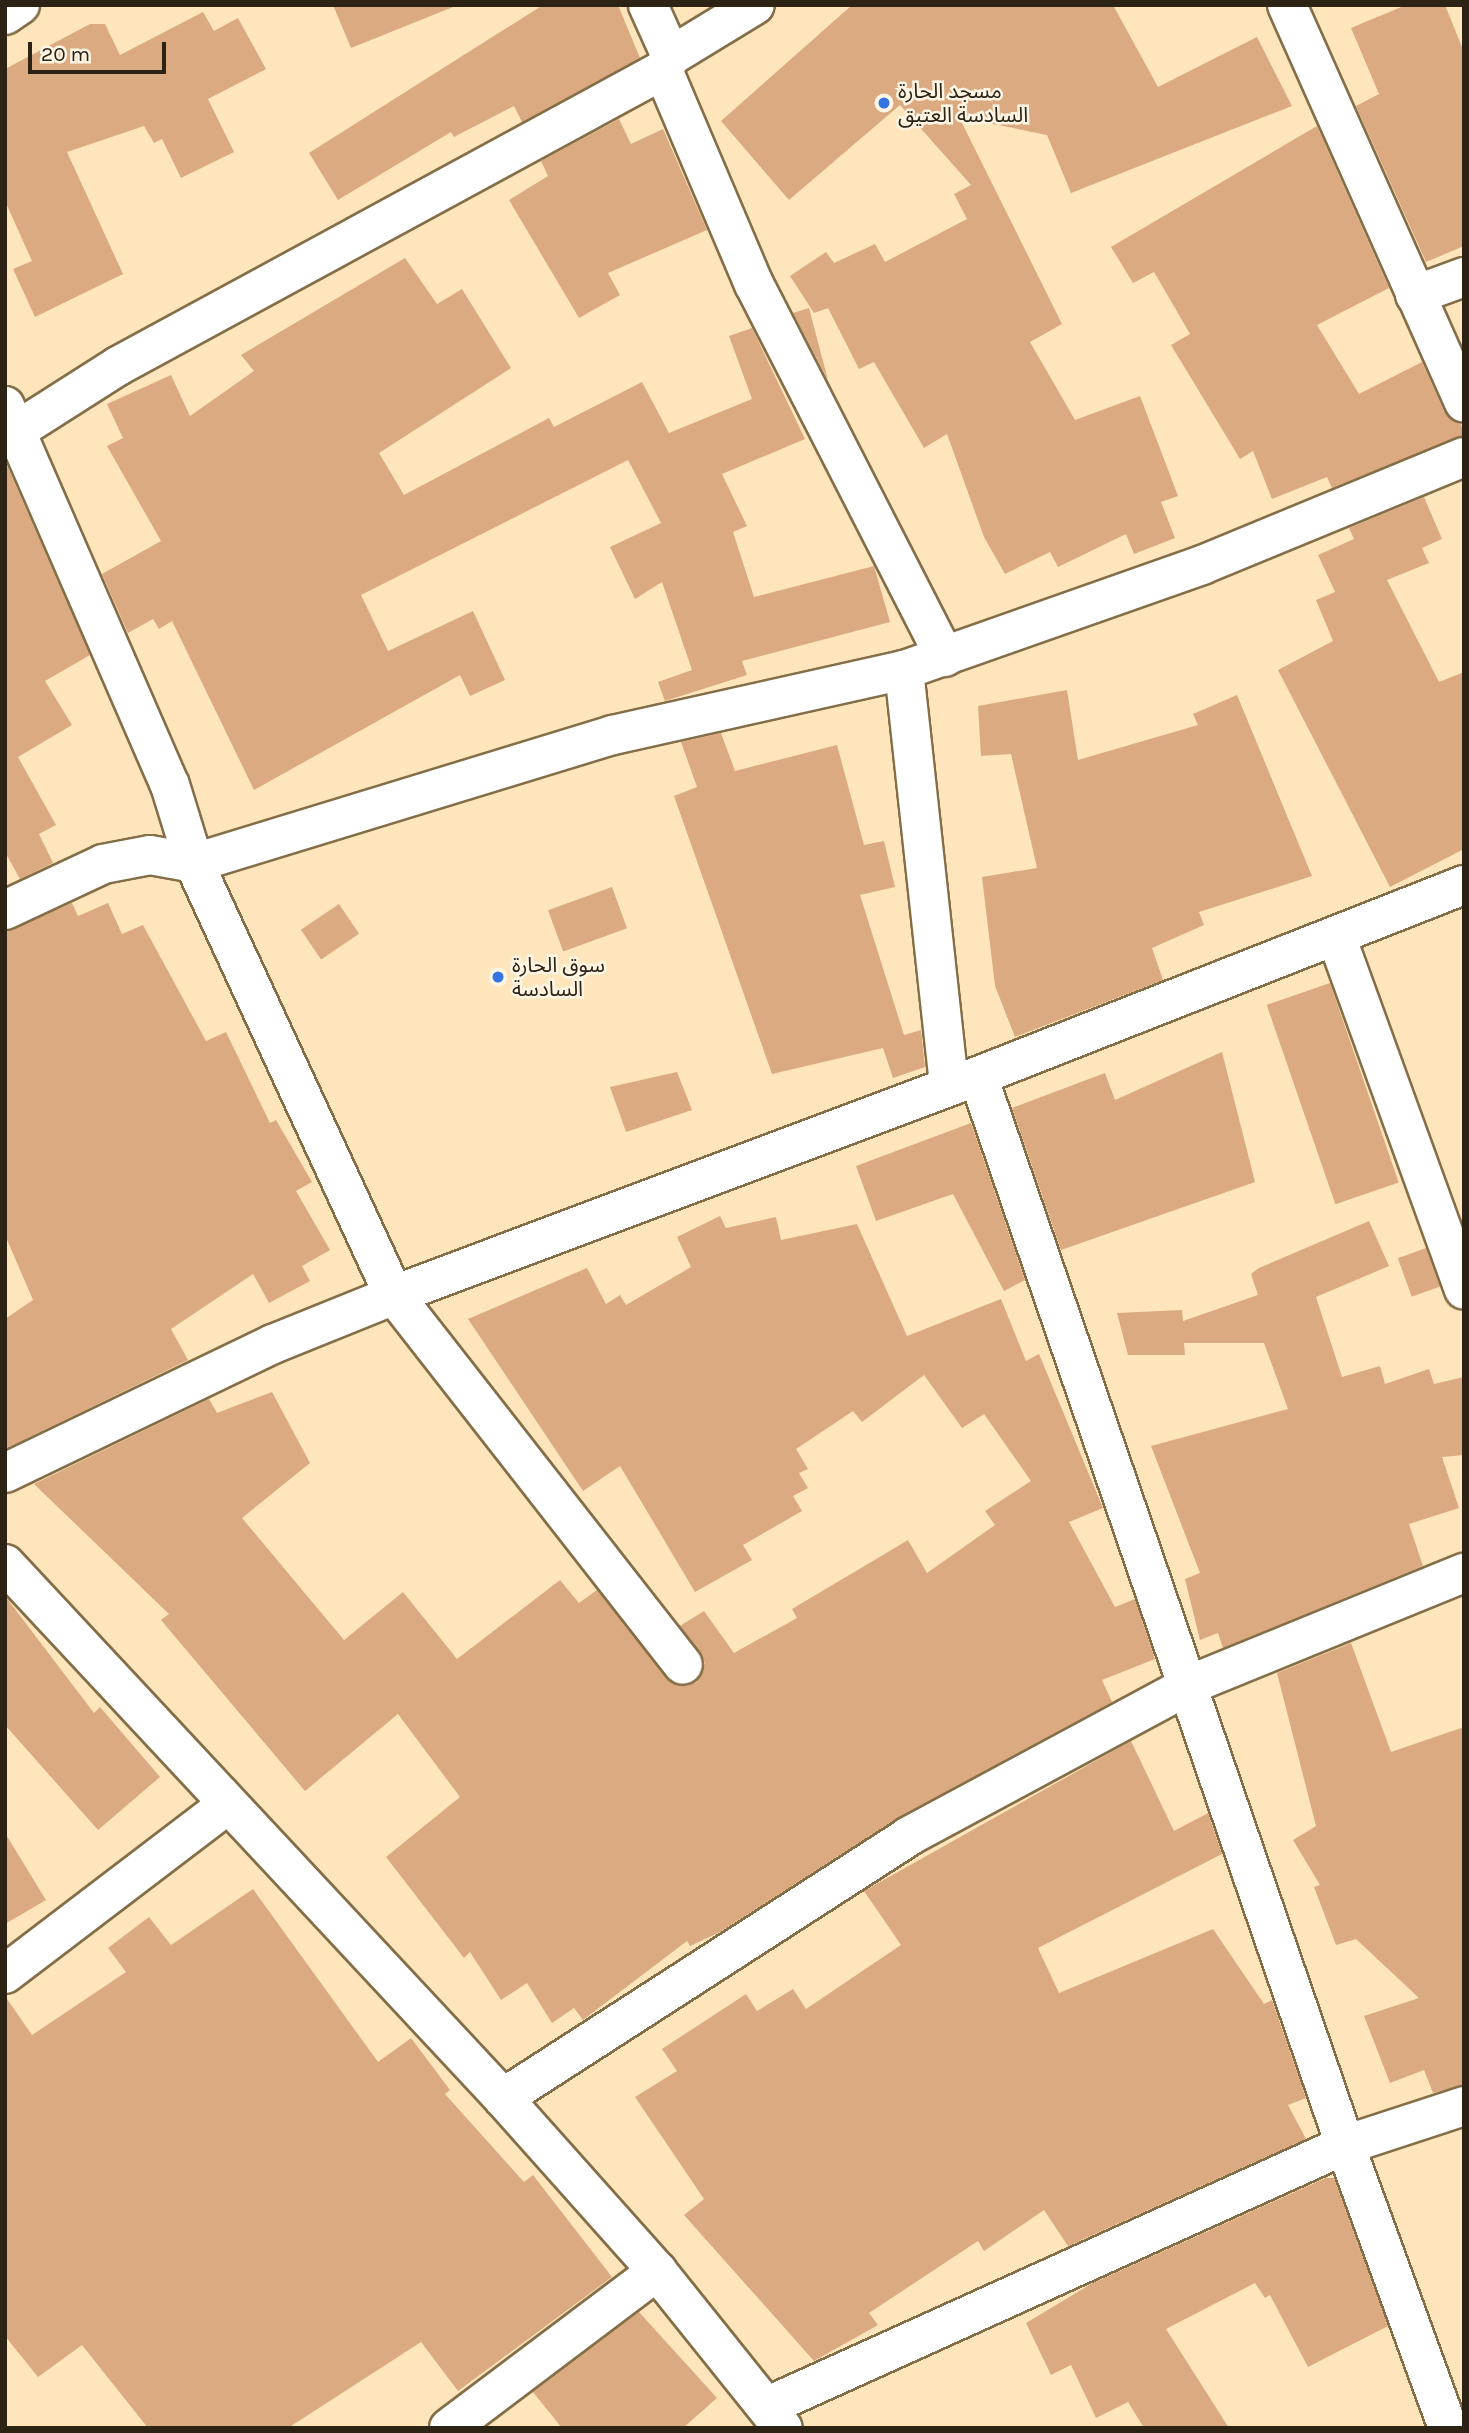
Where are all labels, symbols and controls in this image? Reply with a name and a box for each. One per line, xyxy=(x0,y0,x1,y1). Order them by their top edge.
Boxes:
scale bar xyxy=(32,28,170,72)
text: 20 m xyxy=(41,42,90,66)
place label: مسجد الحارة السادسة العتيق xyxy=(898,78,1028,128)
marker: مسجد الحارة السادسة العتيق xyxy=(876,95,892,111)
place label: سوق الحارة السادسة xyxy=(512,952,605,1002)
marker: سوق الحارة السادسة xyxy=(490,969,506,985)

